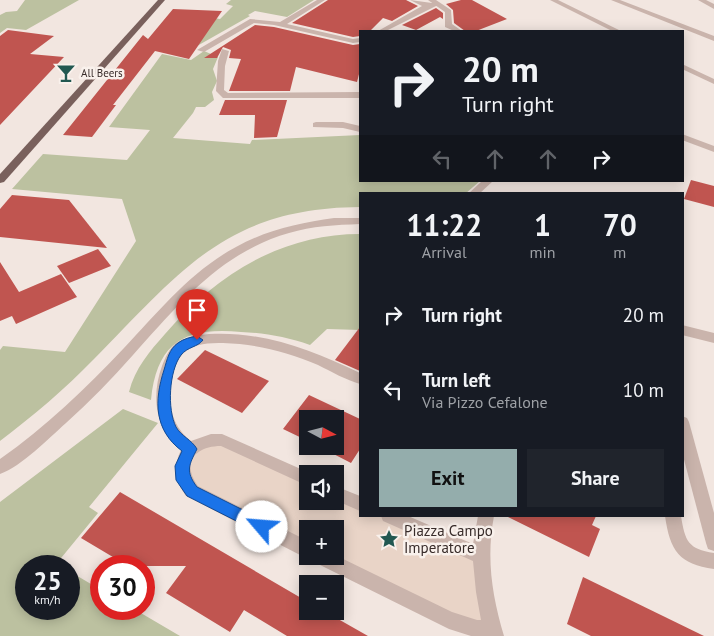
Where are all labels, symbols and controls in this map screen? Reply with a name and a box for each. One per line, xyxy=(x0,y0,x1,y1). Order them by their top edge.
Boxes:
text: 20 m xyxy=(462,46,539,92)
icon: right xyxy=(379,50,444,115)
bar icon: All Beers xyxy=(55,62,77,84)
place label: All Beers xyxy=(81,66,123,80)
text: Turn right xyxy=(462,90,554,118)
icon: left xyxy=(428,145,456,173)
icon: ahead xyxy=(481,145,509,173)
icon: ahead xyxy=(534,145,562,173)
icon: right xyxy=(587,145,615,173)
text: 11:22 xyxy=(406,205,482,244)
text: 1 xyxy=(534,205,551,244)
text: 70 xyxy=(603,205,637,244)
text: Arrival xyxy=(422,242,467,262)
text: min xyxy=(530,242,556,262)
text: m xyxy=(613,242,626,262)
pin xyxy=(176,289,218,340)
icon: arrive xyxy=(183,296,211,324)
icon: right xyxy=(379,301,407,329)
text: Turn right xyxy=(422,303,502,327)
text: 20 m xyxy=(623,303,664,327)
text: Turn left xyxy=(422,368,491,392)
icon: left xyxy=(379,376,407,404)
text: 10 m xyxy=(623,378,664,402)
text: Via Pizzo Cefalone xyxy=(422,392,548,412)
north arrow xyxy=(299,410,344,455)
map controls xyxy=(299,410,344,620)
button: Exit xyxy=(379,449,517,507)
button: Share xyxy=(527,449,664,507)
button: sound xyxy=(299,465,344,510)
position arrow xyxy=(235,500,287,552)
button: + xyxy=(299,520,344,565)
place label: Piazza Campo Imperatore xyxy=(404,521,493,557)
place icon: Piazza Campo Imperatore xyxy=(378,528,400,550)
speed limit sign: 30 xyxy=(90,555,155,620)
text: 25 xyxy=(33,565,62,597)
button: − xyxy=(299,575,344,620)
text: km/h xyxy=(34,592,61,607)

